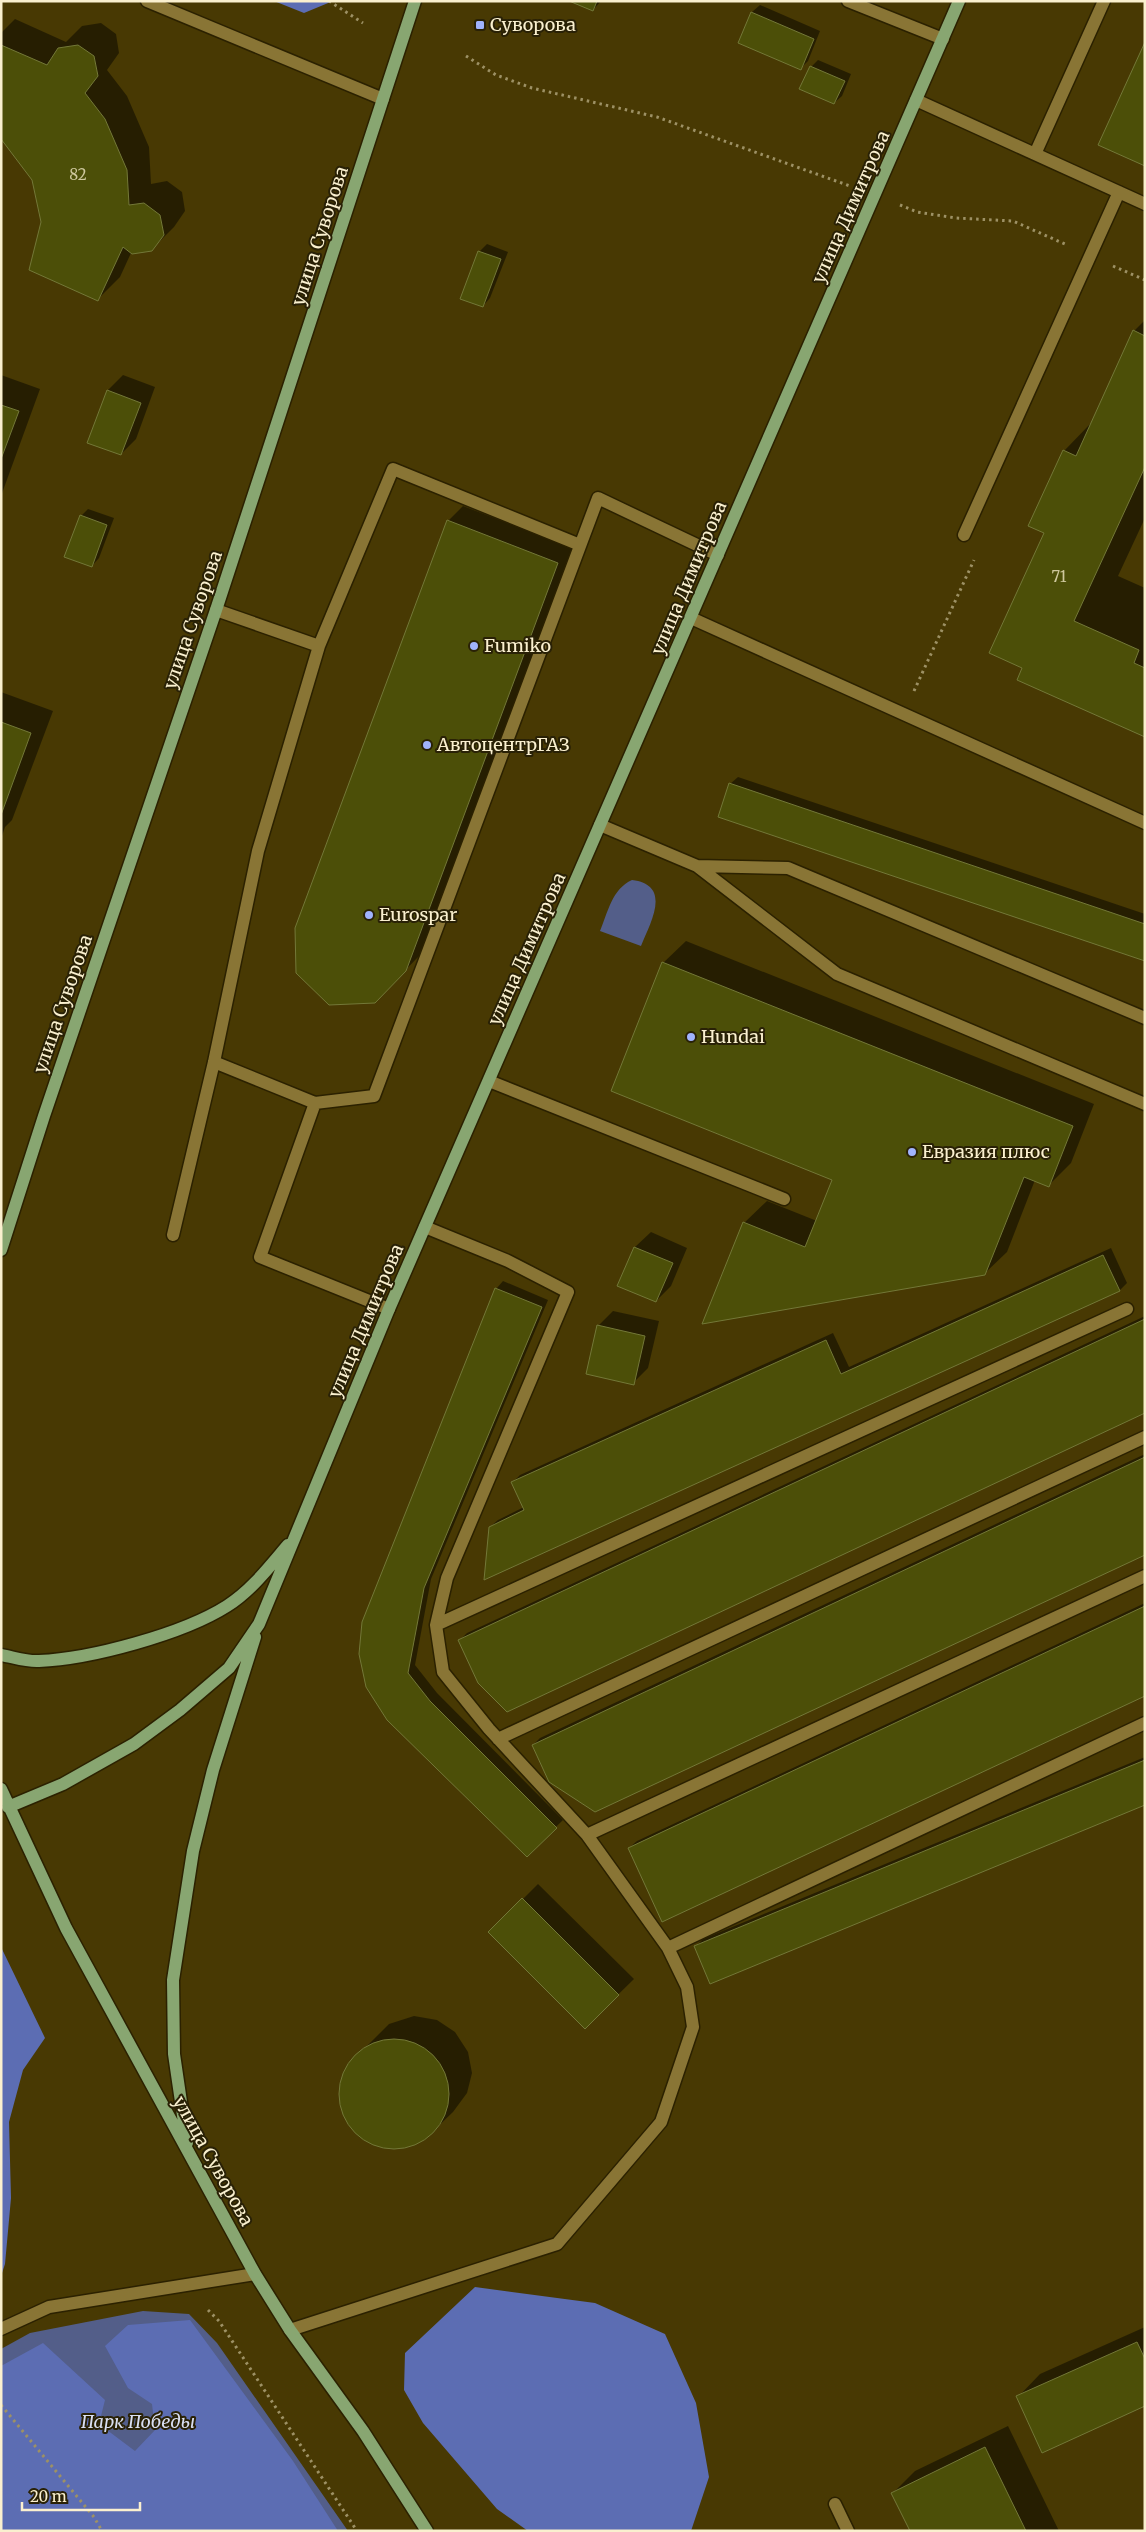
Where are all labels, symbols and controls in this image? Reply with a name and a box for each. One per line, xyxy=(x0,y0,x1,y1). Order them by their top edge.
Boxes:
place label: Суворова xyxy=(490,13,576,36)
marker: Суворова xyxy=(474,19,486,31)
street label: улица Димитрова xyxy=(807,127,895,287)
street label: улица Суворова xyxy=(286,163,353,308)
house number: 82 xyxy=(69,165,87,184)
street label: улица Димитрова xyxy=(646,497,731,658)
street label: улица Суворова xyxy=(158,547,227,692)
house number: 71 xyxy=(1051,567,1067,586)
place label: Fumiko xyxy=(484,634,551,657)
marker: Fumiko xyxy=(468,640,480,652)
place label: АвтоцентрГАЗ xyxy=(436,733,569,756)
marker: АвтоцентрГАЗ xyxy=(421,739,433,751)
street label: улица Димитрова xyxy=(483,869,571,1029)
place label: Eurospar xyxy=(379,903,457,926)
marker: Eurospar xyxy=(363,909,375,921)
street label: улица Суворова xyxy=(28,931,97,1076)
place label: Hundai xyxy=(701,1025,765,1048)
marker: Hundai xyxy=(685,1031,697,1043)
place label: Евразия плюс xyxy=(922,1140,1050,1163)
marker: Евразия плюс xyxy=(906,1146,918,1158)
street label: улица Димитрова xyxy=(323,1240,408,1401)
street label: улица Суворова xyxy=(168,2092,259,2230)
park label: Парк Победы xyxy=(81,2410,195,2433)
scale bar xyxy=(22,2480,140,2512)
text: 20 m xyxy=(30,2487,67,2506)

